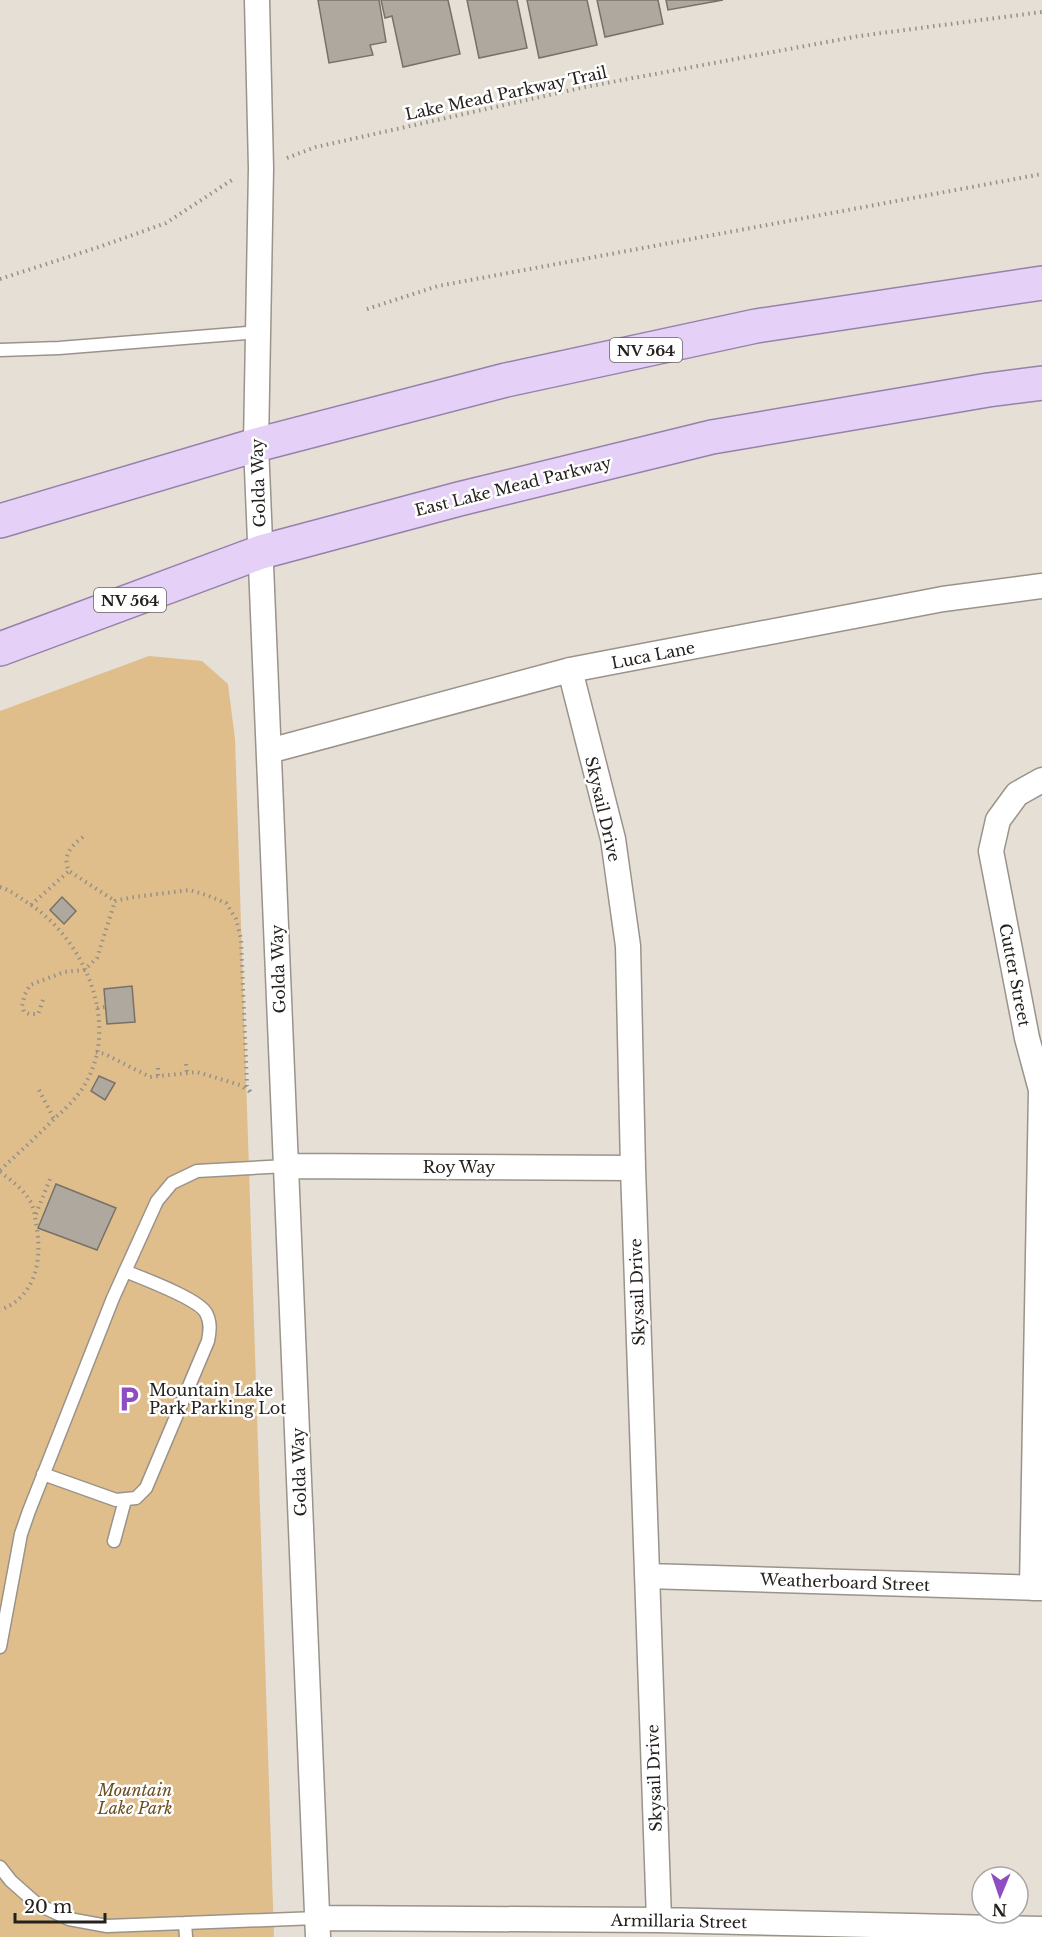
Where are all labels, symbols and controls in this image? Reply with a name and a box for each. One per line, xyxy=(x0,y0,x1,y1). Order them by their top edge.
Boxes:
street label: Lake Mead Parkway Trail xyxy=(403,62,609,124)
road number: NV 564 xyxy=(610,338,682,362)
street label: Golda Way xyxy=(246,437,270,528)
street label: East Lake Mead Parkway xyxy=(413,452,614,520)
road number: NV 564 xyxy=(94,588,166,612)
street label: Luca Lane xyxy=(609,637,697,673)
street label: Skysail Drive xyxy=(581,754,625,864)
street label: Cutter Street xyxy=(995,922,1035,1028)
street label: Golda Way xyxy=(266,923,290,1014)
street label: Roy Way xyxy=(423,1157,496,1177)
street label: Skysail Drive xyxy=(625,1238,649,1346)
place label: Mountain Lake Park Parking Lot xyxy=(149,1380,286,1418)
parking icon: Mountain Lake Park Parking Lot xyxy=(114,1384,144,1414)
street label: Golda Way xyxy=(287,1426,311,1517)
street label: Weatherboard Street xyxy=(759,1569,930,1595)
street label: Skysail Drive xyxy=(642,1724,666,1832)
park label: Mountain Lake Park xyxy=(96,1780,173,1818)
north arrow xyxy=(970,1865,1030,1925)
scale bar xyxy=(15,1886,105,1924)
text: 20 m xyxy=(24,1896,72,1918)
text: N xyxy=(992,1900,1007,1920)
street label: Armillaria Street xyxy=(610,1910,747,1932)

